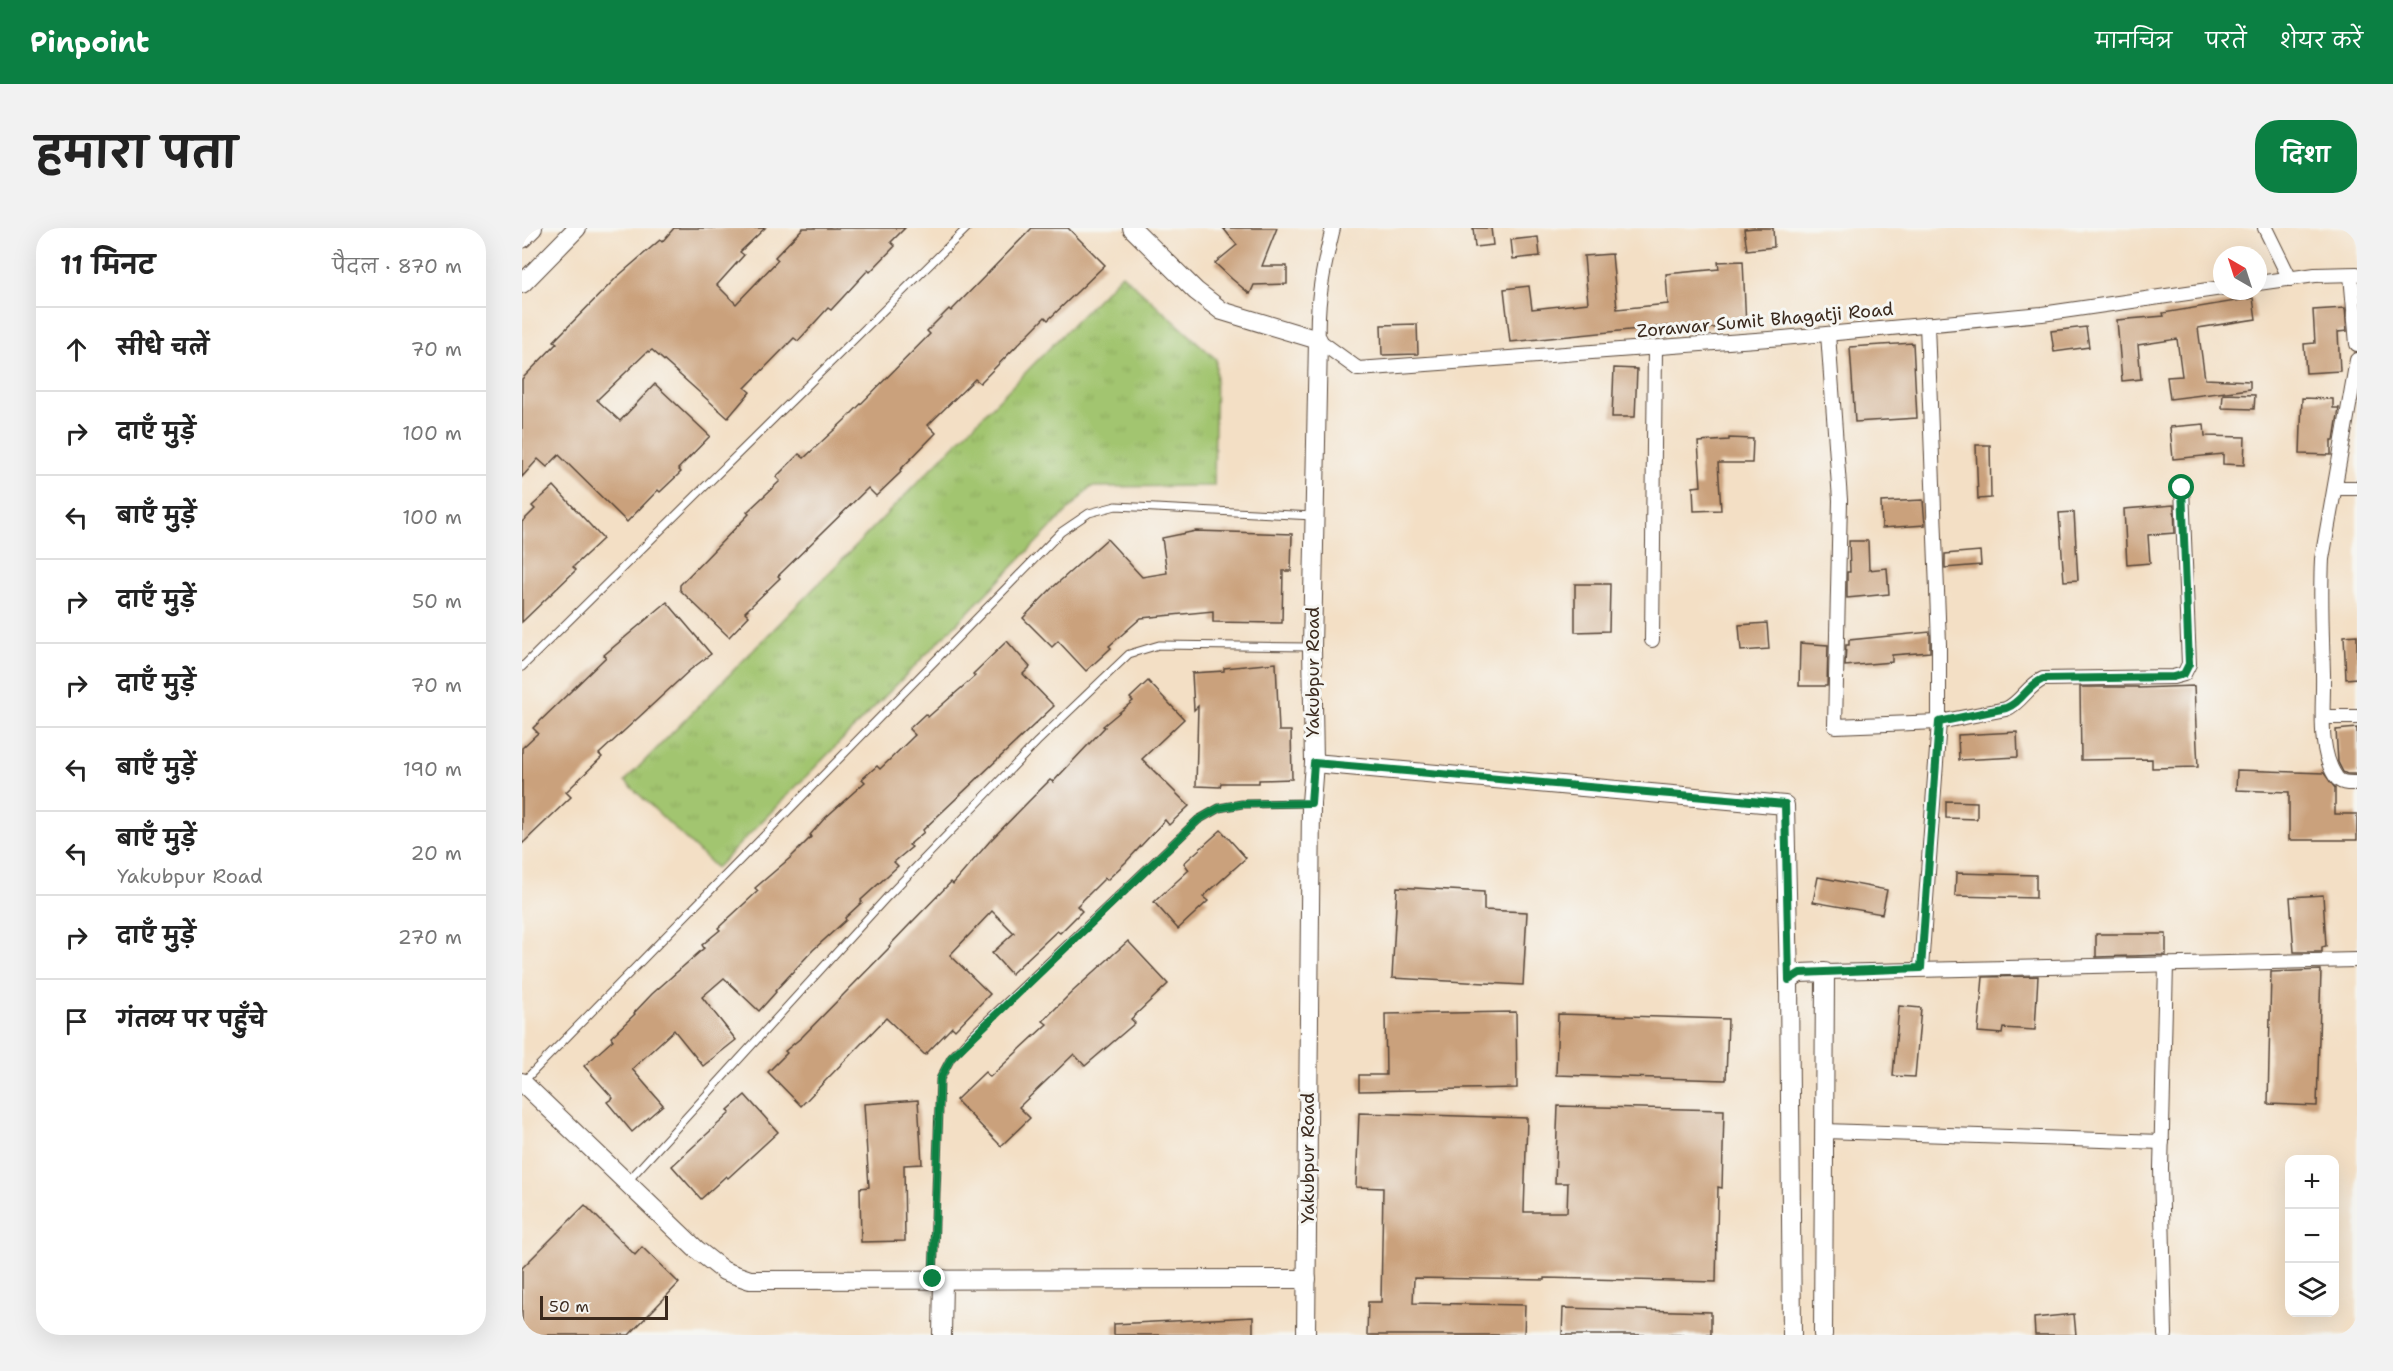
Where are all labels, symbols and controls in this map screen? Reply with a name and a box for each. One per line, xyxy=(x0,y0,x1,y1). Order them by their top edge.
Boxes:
text: Pinpoint xyxy=(30,23,149,61)
text: मानचित्र xyxy=(2095,27,2172,55)
text: परतें xyxy=(2205,27,2247,55)
text: शेयर करें xyxy=(2280,27,2363,55)
button: दिशा xyxy=(2255,120,2357,193)
text: हमारा पता xyxy=(36,124,237,180)
north arrow xyxy=(2213,246,2267,300)
text: 11 मिनट xyxy=(60,247,155,282)
text: पैदल · 870 m xyxy=(332,253,462,279)
street label: Zorawar Sumit Bhagatji Road xyxy=(1636,297,1894,343)
icon: ahead xyxy=(60,333,93,366)
text: सीधे चलें xyxy=(117,333,209,362)
text: 70 m xyxy=(410,336,462,362)
icon: right xyxy=(60,417,93,450)
text: दाएँ मुड़ें xyxy=(117,417,196,446)
text: 100 m xyxy=(402,420,462,446)
route start xyxy=(2168,474,2194,500)
icon: left xyxy=(60,501,93,534)
text: बाएँ मुड़ें xyxy=(117,501,196,530)
text: 100 m xyxy=(402,504,462,530)
icon: right xyxy=(60,585,93,618)
text: दाएँ मुड़ें xyxy=(117,585,196,614)
text: 50 m xyxy=(412,588,462,614)
street label: Yakubpur Road xyxy=(1301,606,1325,738)
icon: right xyxy=(60,669,93,702)
text: दाएँ मुड़ें xyxy=(117,669,196,698)
text: 70 m xyxy=(410,672,462,698)
icon: left xyxy=(60,753,93,786)
text: बाएँ मुड़ें xyxy=(117,753,196,782)
text: 190 m xyxy=(403,756,462,782)
text: बाएँ मुड़ें xyxy=(117,824,196,853)
icon: left xyxy=(60,837,93,870)
text: 20 m xyxy=(411,840,462,866)
text: Yakubpur Road xyxy=(117,863,263,889)
icon: right xyxy=(60,921,93,954)
text: दाएँ मुड़ें xyxy=(117,921,196,950)
text: 270 m xyxy=(398,924,462,950)
icon: arrive xyxy=(60,1005,93,1038)
text: गंतव्य पर पहुँचे xyxy=(117,1005,266,1034)
street label: Yakubpur Road xyxy=(1296,1092,1320,1224)
map controls xyxy=(2285,1155,2339,1317)
button: + xyxy=(2285,1155,2339,1209)
button: − xyxy=(2285,1209,2339,1263)
button: layers xyxy=(2285,1263,2339,1317)
route end xyxy=(919,1265,945,1291)
scale bar xyxy=(540,1293,668,1320)
text: 50 m xyxy=(549,1296,589,1317)

